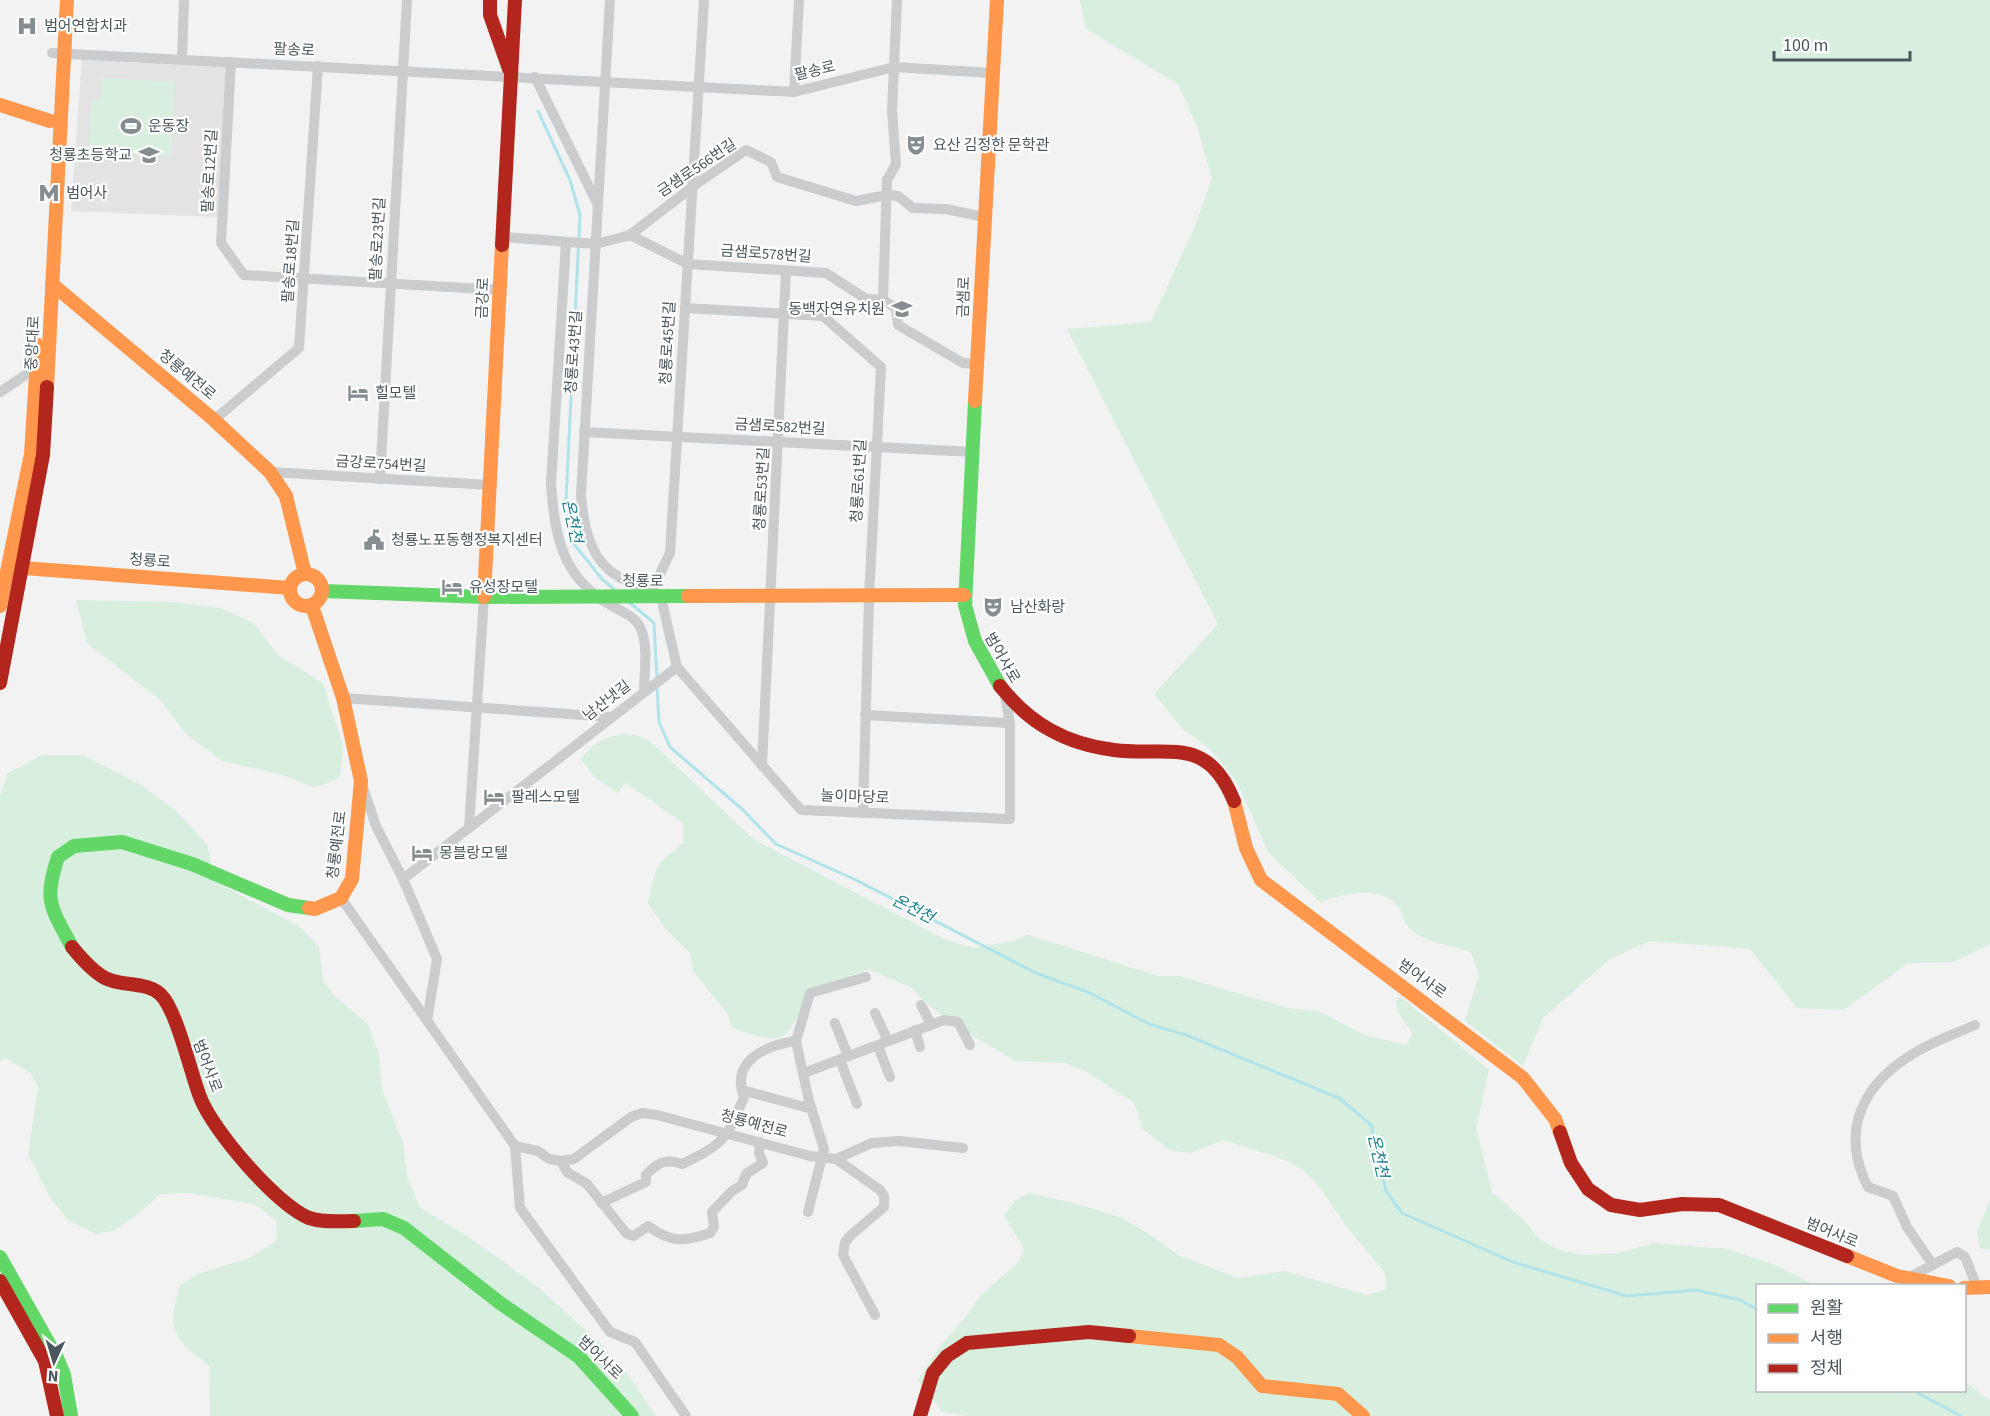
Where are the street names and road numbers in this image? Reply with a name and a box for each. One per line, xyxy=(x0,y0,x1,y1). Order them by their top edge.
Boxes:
street label: 팔송로 xyxy=(273,38,315,62)
street label: 팔송로 xyxy=(792,56,838,86)
street label: 팔송로12번길 xyxy=(197,129,223,213)
street label: 금샘로566번길 xyxy=(653,134,741,202)
street label: 팔송로23번길 xyxy=(365,197,391,281)
street label: 팔송로18번길 xyxy=(278,218,304,304)
street label: 금샘로578번길 xyxy=(720,240,812,268)
street label: 금샘로 xyxy=(953,276,975,318)
street label: 금강로 xyxy=(471,277,495,319)
street label: 청룡로45번길 xyxy=(655,301,681,385)
street label: 청룡로43번길 xyxy=(561,309,587,395)
street label: 중앙대로 xyxy=(21,315,45,371)
street label: 청룡예전로 xyxy=(154,345,220,405)
street label: 금샘로582번길 xyxy=(734,414,826,440)
street label: 청룡로61번길 xyxy=(846,439,872,523)
street label: 청룡로53번길 xyxy=(749,447,775,531)
street label: 금강로754번길 xyxy=(335,451,427,477)
street label: 청룡로 xyxy=(129,549,171,573)
street label: 청룡로 xyxy=(622,571,664,592)
street label: 범어사로 xyxy=(979,629,1025,687)
street label: 남산냇길 xyxy=(579,676,635,726)
street label: 놀이마당로 xyxy=(820,785,890,809)
street label: 청룡예전로 xyxy=(322,809,352,881)
street label: 범어사로 xyxy=(1393,954,1451,1004)
street label: 범어사로 xyxy=(187,1036,227,1096)
street label: 청룡예전로 xyxy=(718,1105,790,1143)
street label: 범어사로 xyxy=(1802,1213,1862,1253)
street label: 범어사로 xyxy=(573,1331,627,1385)

